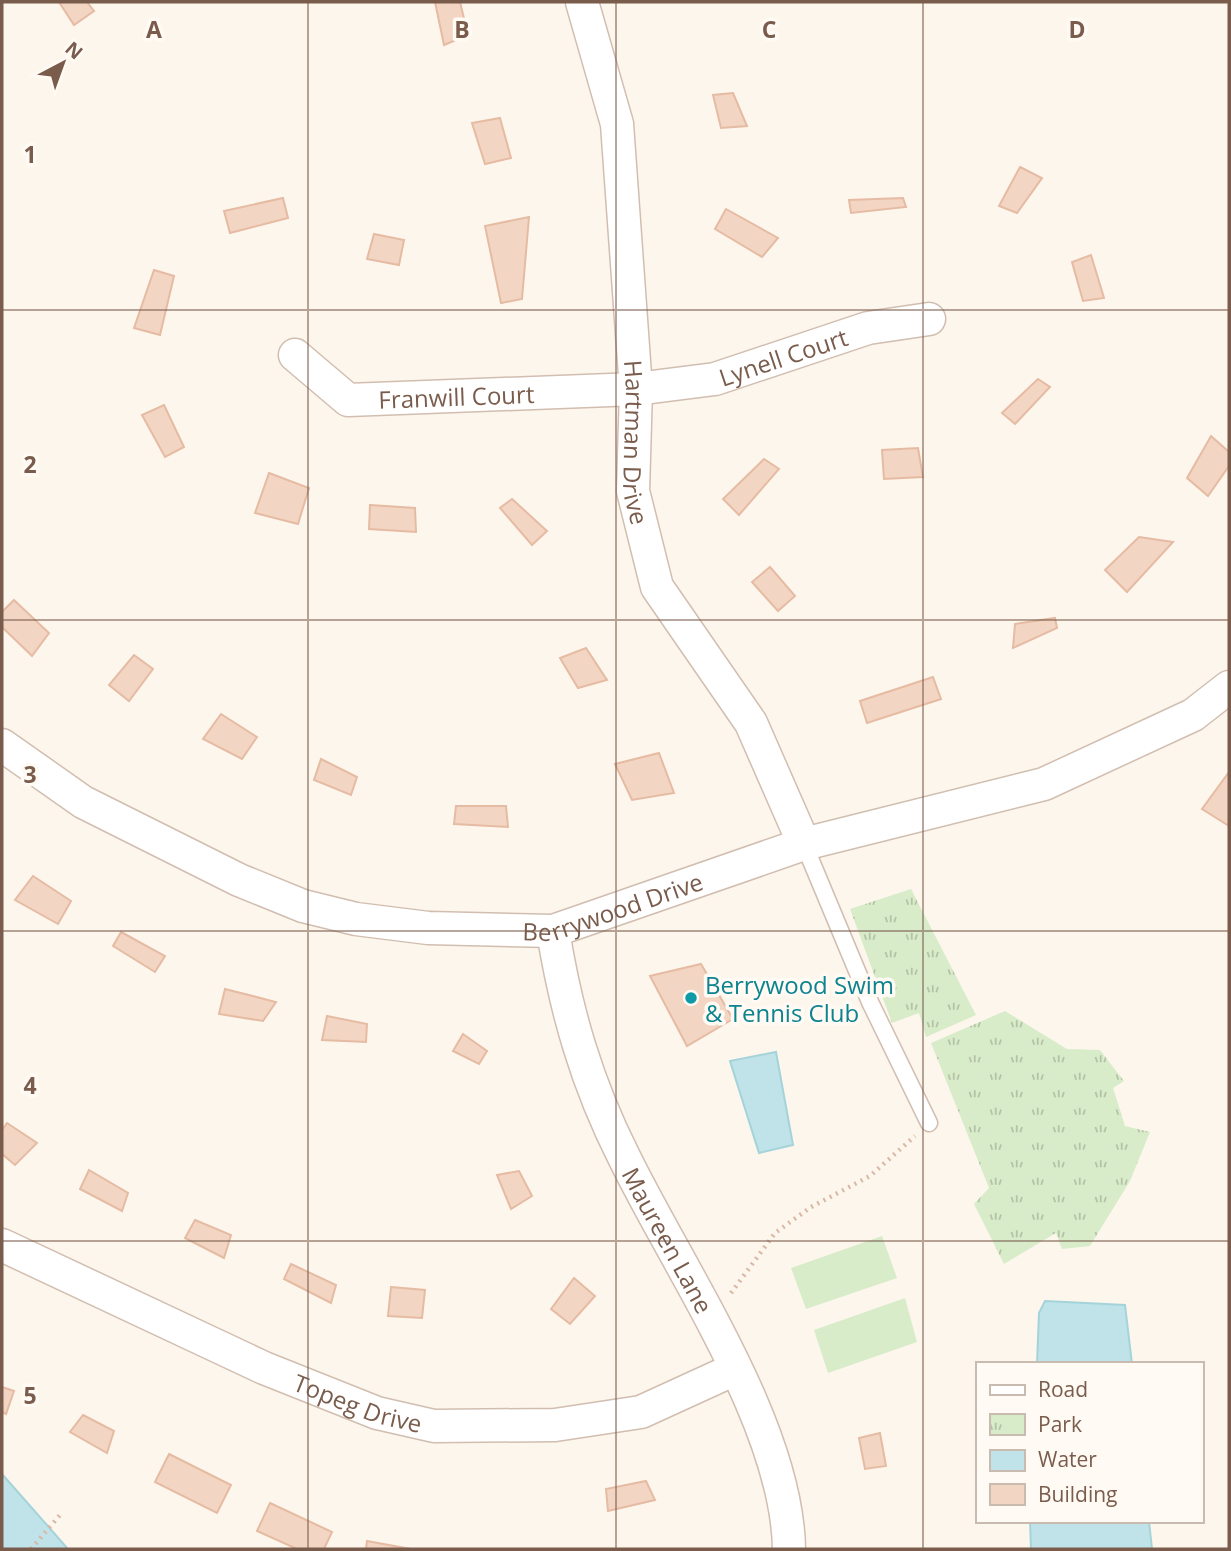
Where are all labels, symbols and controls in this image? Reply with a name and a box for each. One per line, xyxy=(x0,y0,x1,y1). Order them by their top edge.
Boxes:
text: A xyxy=(146,13,162,45)
text: B xyxy=(454,13,470,45)
text: C xyxy=(762,13,776,45)
text: D xyxy=(1068,13,1086,45)
north arrow xyxy=(28,28,98,98)
text: N xyxy=(60,35,89,65)
text: 1 xyxy=(23,138,37,170)
street label: Lynell Court xyxy=(714,320,852,393)
street label: Hartman Drive xyxy=(616,359,657,528)
street label: Franwill Court xyxy=(378,376,535,415)
text: 2 xyxy=(23,448,37,480)
text: 3 xyxy=(23,758,37,790)
street label: Berrywood Drive xyxy=(522,864,707,947)
place label: Berrywood Swim & Tennis Club xyxy=(705,968,894,1029)
marker: Berrywood Swim & Tennis Club xyxy=(683,990,699,1006)
text: 4 xyxy=(23,1069,37,1101)
street label: Maureen Lane xyxy=(615,1161,721,1319)
legend xyxy=(976,1362,1203,1523)
street label: Topeg Drive xyxy=(289,1365,425,1439)
text: Road xyxy=(1038,1375,1088,1403)
text: 5 xyxy=(23,1379,37,1411)
text: Park xyxy=(1038,1410,1082,1438)
text: Water xyxy=(1038,1445,1097,1473)
text: Building xyxy=(1038,1480,1117,1508)

